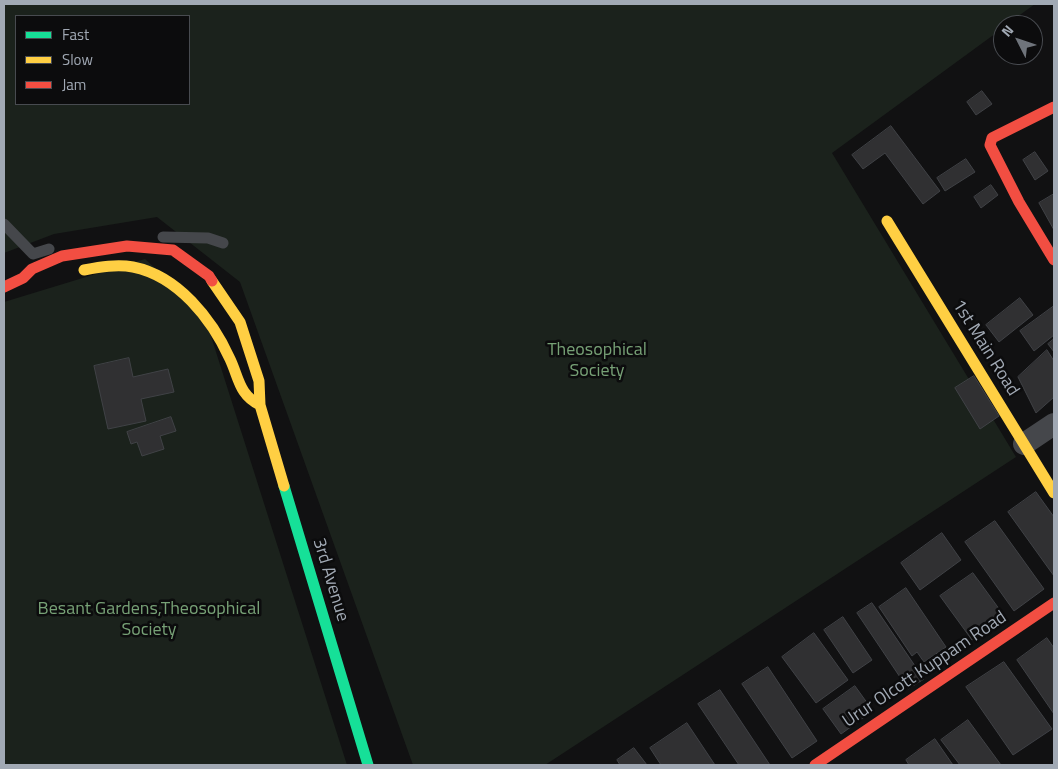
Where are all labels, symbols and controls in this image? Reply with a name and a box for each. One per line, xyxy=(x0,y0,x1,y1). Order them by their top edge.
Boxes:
legend xyxy=(15,15,190,105)
north arrow xyxy=(993,15,1043,65)
text: N xyxy=(996,20,1018,41)
text: Fast xyxy=(62,23,89,46)
text: Slow xyxy=(62,48,93,71)
text: Jam xyxy=(62,73,86,96)
street label: 1st Main Road xyxy=(947,296,1023,400)
park label: Theosophical Society xyxy=(547,340,647,382)
street label: 3rd Avenue xyxy=(307,536,353,624)
park label: Besant Gardens,Theosophical Society xyxy=(38,599,260,642)
street label: Urur Olcott Kuppam Road xyxy=(839,607,1011,733)

